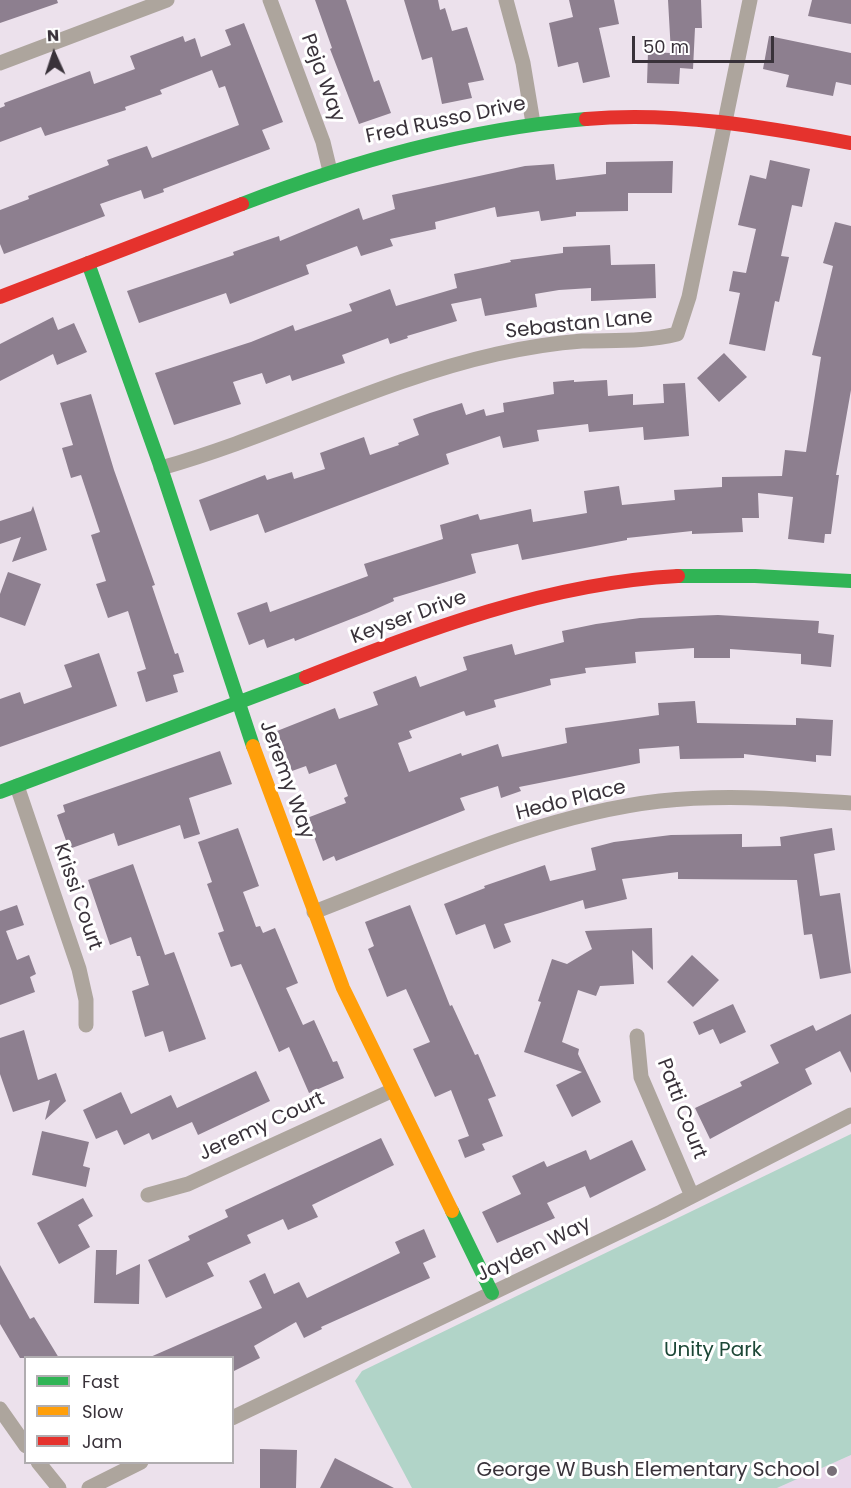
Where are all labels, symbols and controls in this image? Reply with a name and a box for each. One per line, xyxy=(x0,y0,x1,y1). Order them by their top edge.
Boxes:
north arrow xyxy=(24,24,84,84)
text: N xyxy=(46,24,60,47)
scale bar xyxy=(635,24,778,62)
street label: Peja Way xyxy=(295,31,349,125)
text: 50 m xyxy=(643,34,689,59)
street label: Fred Russo Drive xyxy=(364,92,528,150)
street label: Sebastan Lane xyxy=(504,305,654,345)
street label: Keyser Drive xyxy=(348,586,470,650)
street label: Jeremy Way xyxy=(253,717,319,843)
street label: Hedo Place xyxy=(514,776,628,826)
street label: Krissi Court xyxy=(48,840,106,954)
street label: Patti Court xyxy=(651,1055,711,1163)
street label: Jeremy Court xyxy=(195,1087,329,1167)
street label: Jayden Way xyxy=(473,1212,595,1288)
park label: Unity Park xyxy=(664,1339,762,1363)
legend xyxy=(24,1356,234,1464)
text: Fast xyxy=(82,1369,119,1394)
text: Slow xyxy=(82,1399,123,1424)
text: Jam xyxy=(82,1429,122,1454)
place label: George W Bush Elementary School xyxy=(477,1459,820,1483)
marker: George W Bush Elementary School xyxy=(825,1464,839,1478)

